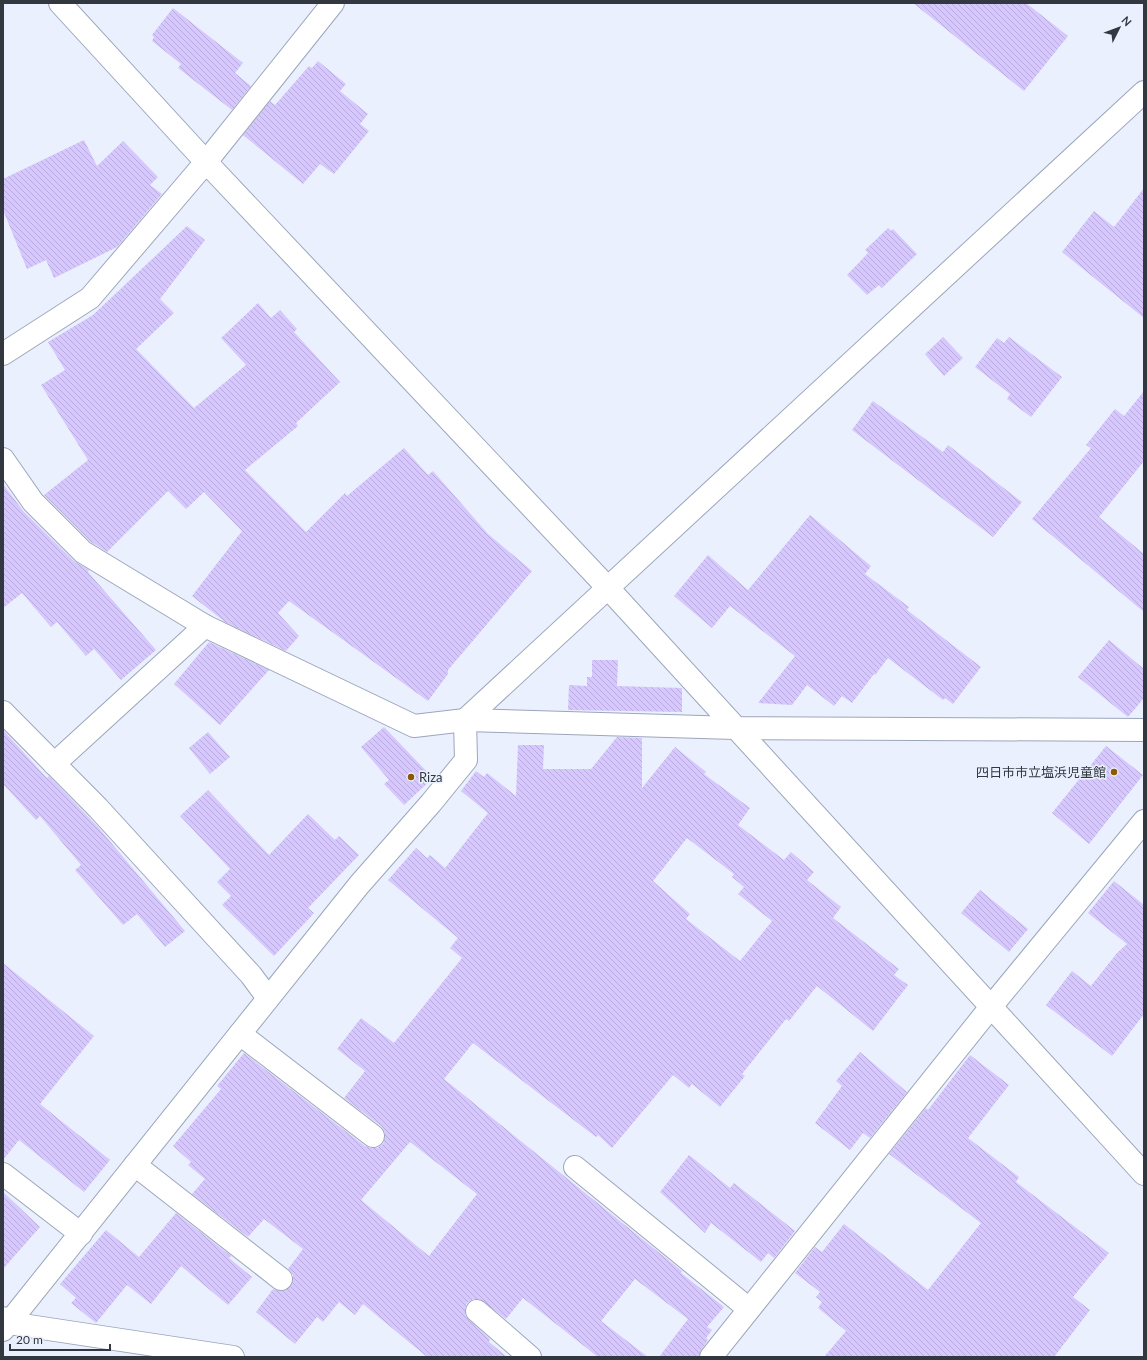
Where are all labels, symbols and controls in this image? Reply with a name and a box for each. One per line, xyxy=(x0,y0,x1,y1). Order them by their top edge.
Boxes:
north arrow xyxy=(1099,8,1139,48)
text: N xyxy=(1119,13,1134,28)
place label: 四日市市立塩浜児童館 xyxy=(976,764,1106,780)
marker: 四日市市立塩浜児童館 xyxy=(1109,767,1119,777)
place label: Riza xyxy=(419,769,443,785)
marker: Riza xyxy=(406,772,416,782)
scale bar xyxy=(10,1326,110,1352)
text: 20 m xyxy=(16,1332,43,1347)

